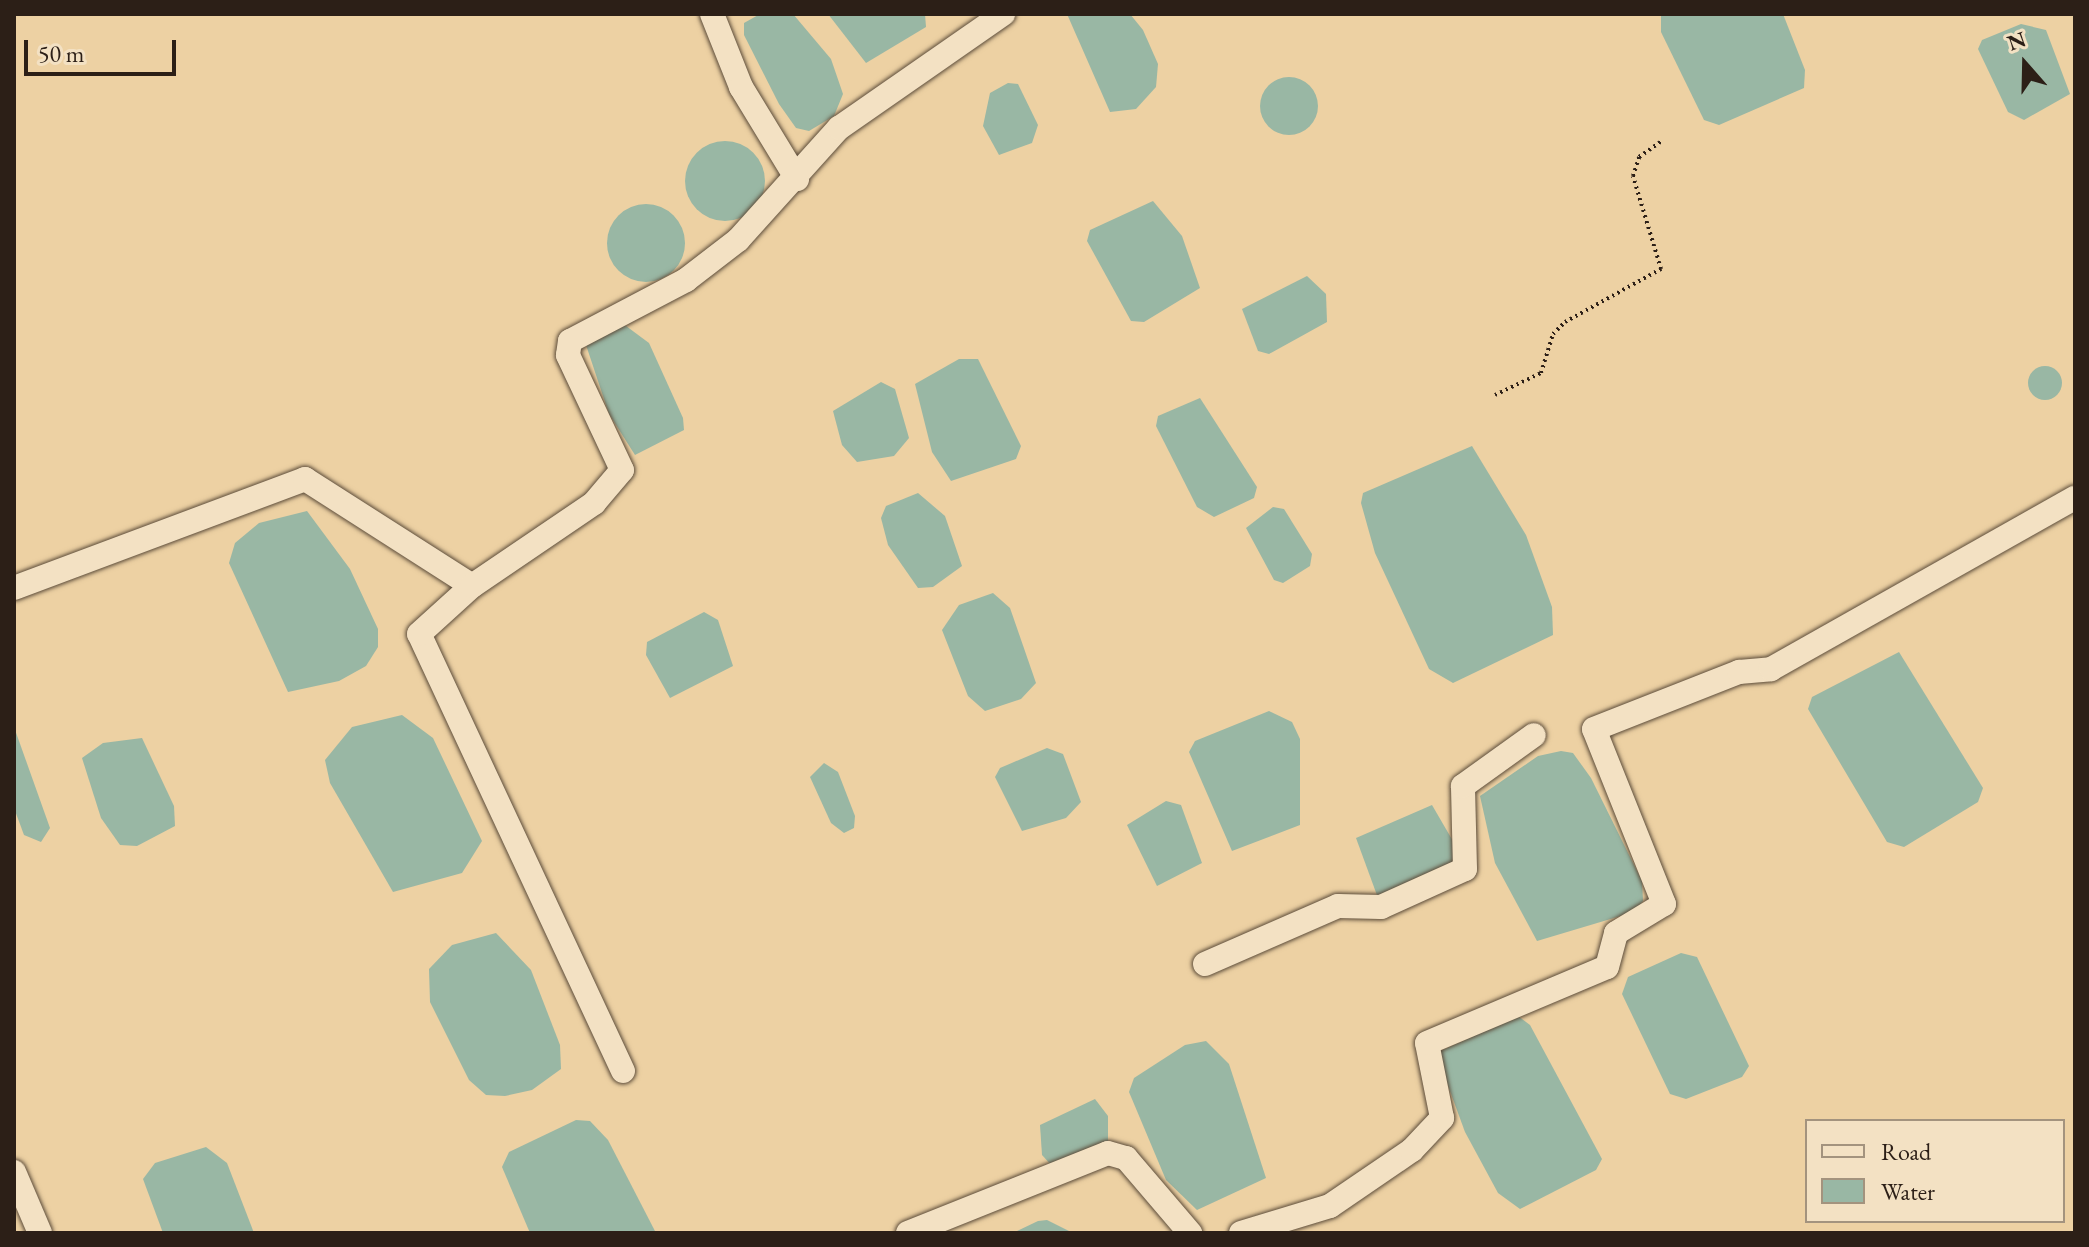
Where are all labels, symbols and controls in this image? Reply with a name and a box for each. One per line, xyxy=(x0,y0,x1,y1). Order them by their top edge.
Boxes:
scale bar xyxy=(28,24,180,74)
north arrow xyxy=(1985,24,2065,104)
text: N xyxy=(2003,24,2030,58)
text: 50 m xyxy=(38,38,85,69)
legend xyxy=(1805,1119,2065,1223)
text: Road xyxy=(1881,1136,1931,1167)
text: Water xyxy=(1881,1176,1935,1207)

